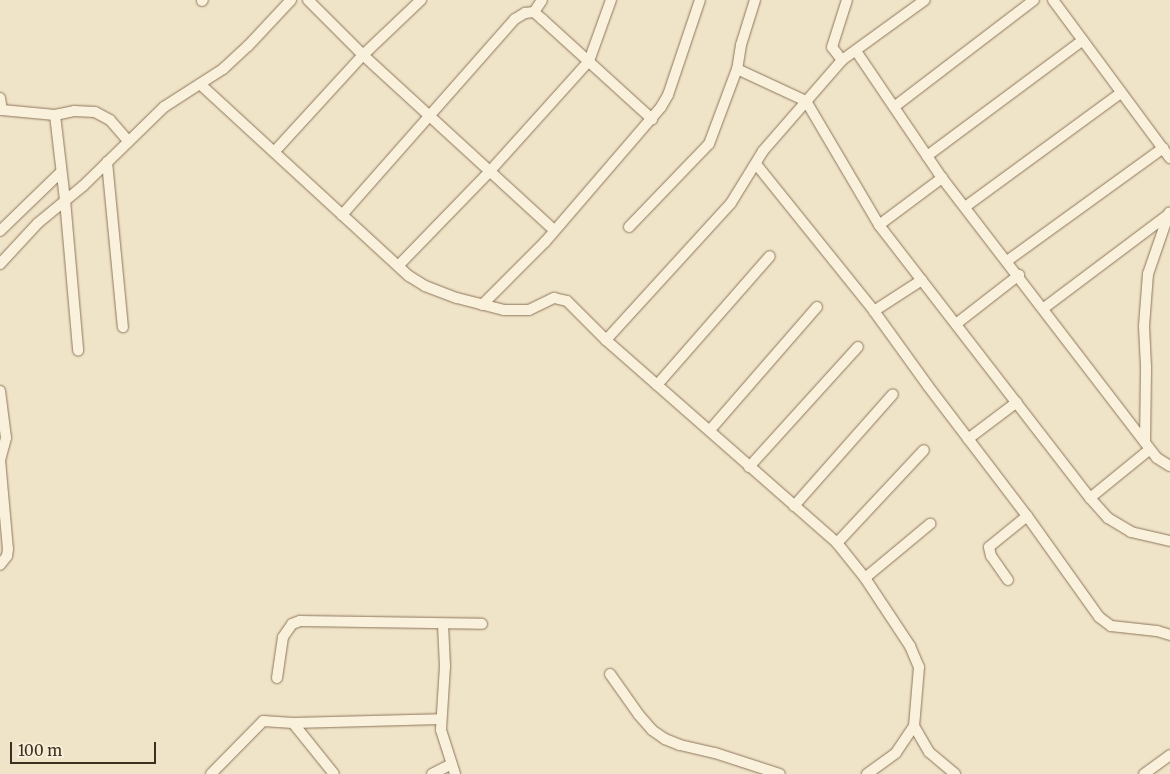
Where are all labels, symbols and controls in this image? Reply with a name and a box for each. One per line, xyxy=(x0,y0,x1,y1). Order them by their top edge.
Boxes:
scale bar xyxy=(12,732,159,764)
text: 100 m xyxy=(18,741,62,760)

